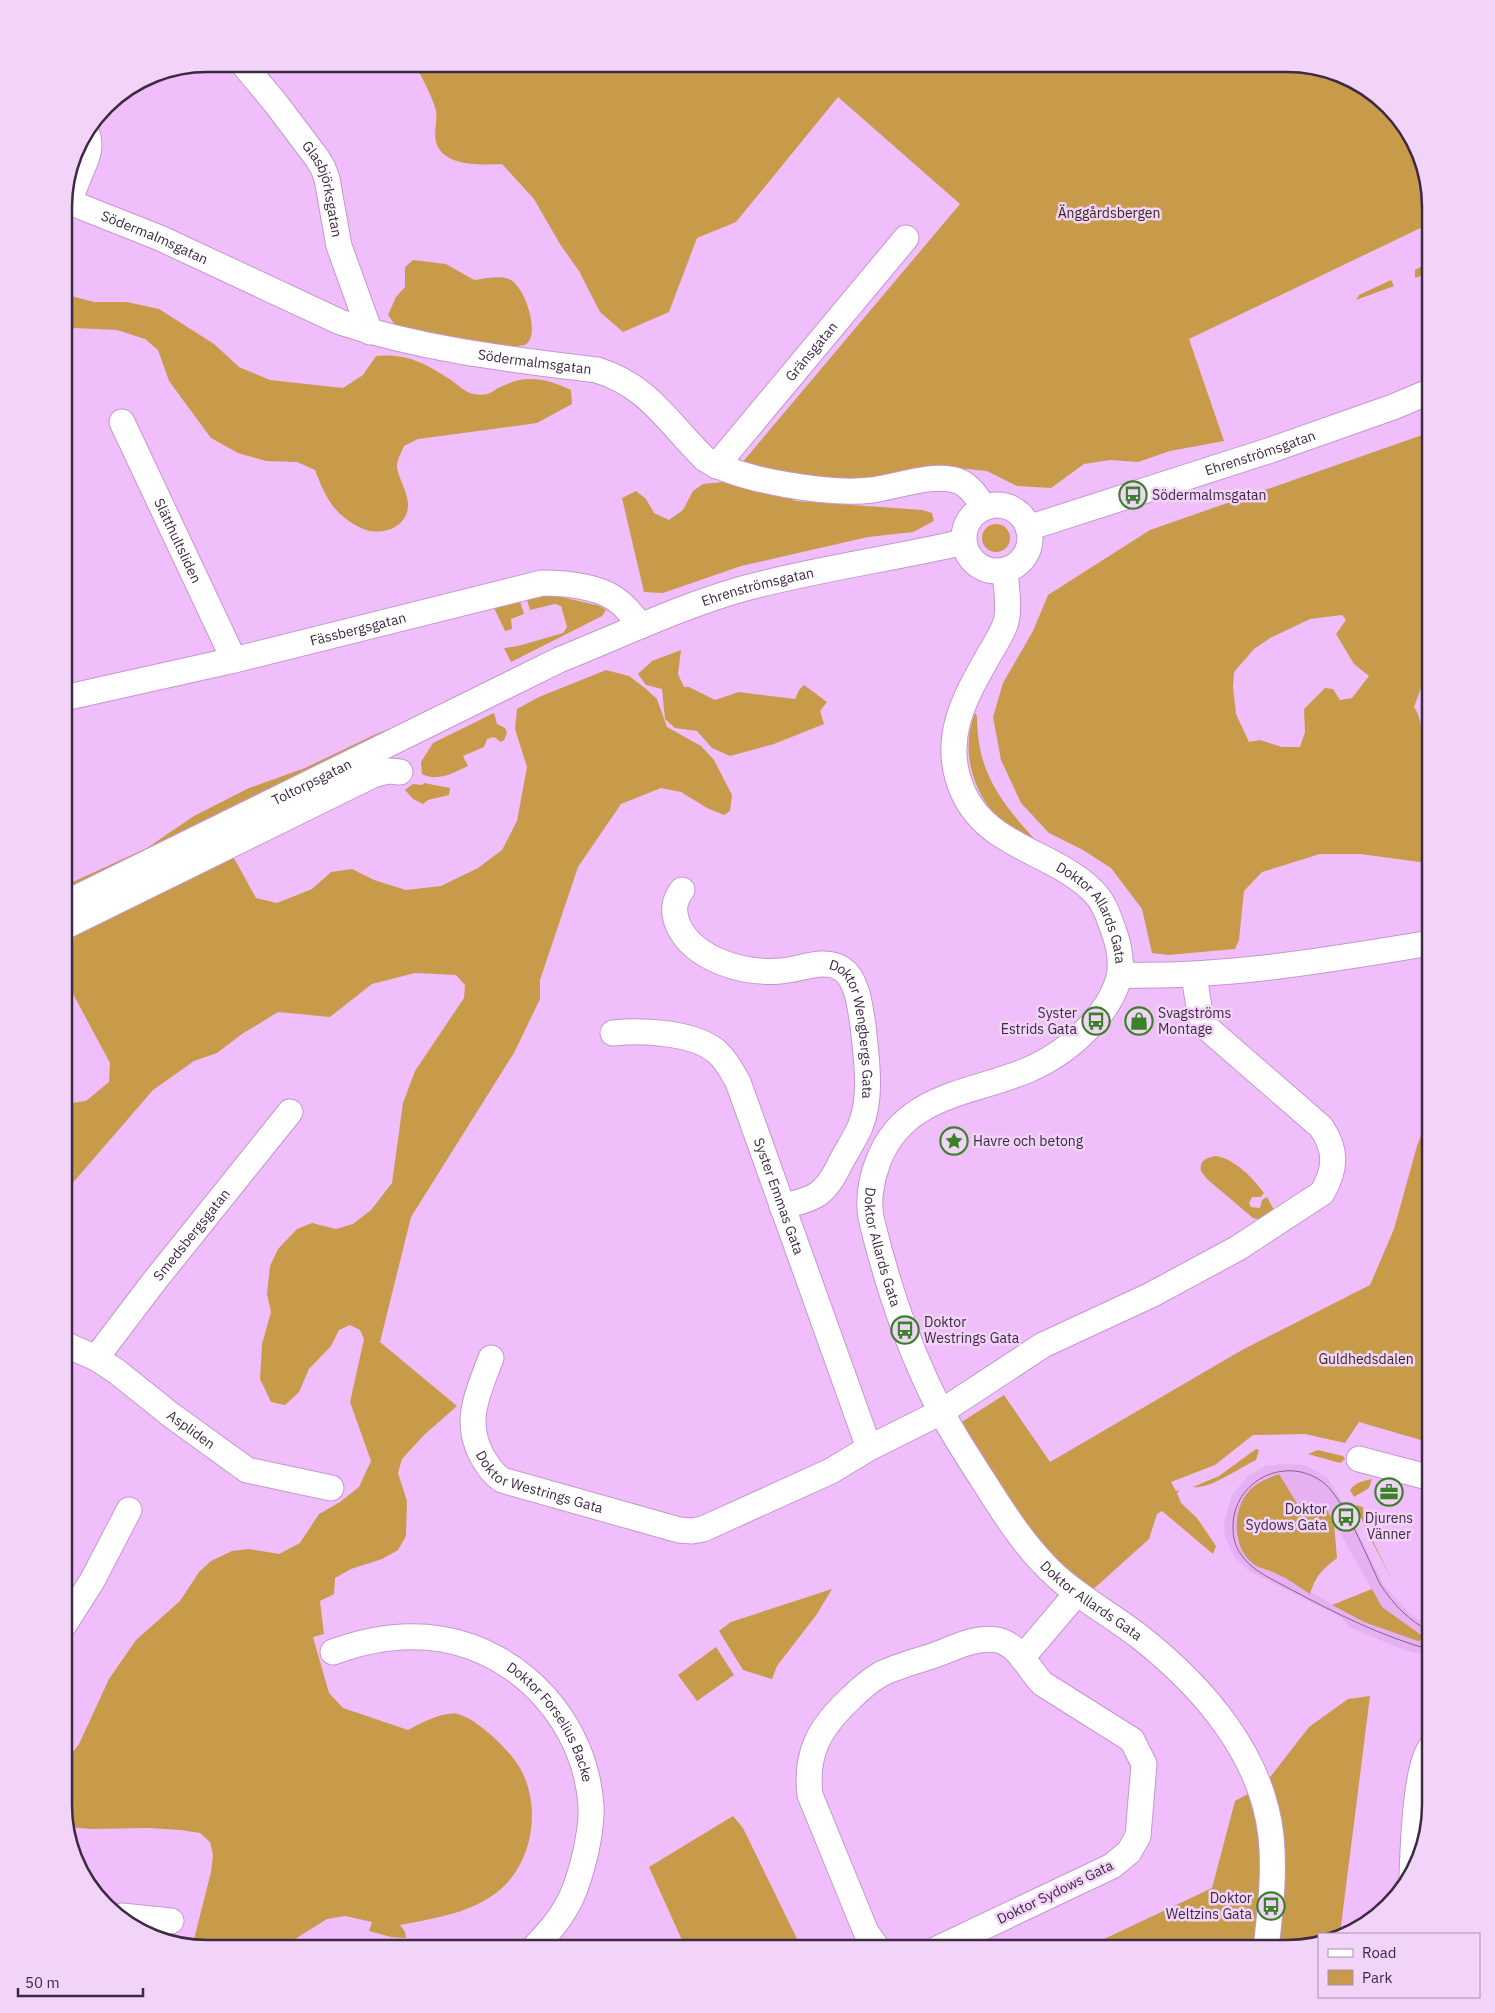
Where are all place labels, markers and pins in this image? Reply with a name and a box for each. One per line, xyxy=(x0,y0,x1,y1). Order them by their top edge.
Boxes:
bus stop icon: Södermalmsgatan xyxy=(1118,480,1148,510)
place label: Södermalmsgatan xyxy=(1152,486,1267,504)
place label: Syster Estrids Gata xyxy=(1001,1004,1078,1038)
place label: Svagströms Montage xyxy=(1158,1004,1232,1038)
bus stop icon: Syster Estrids Gata xyxy=(1081,1006,1111,1036)
shop icon: Svagströms Montage xyxy=(1124,1006,1154,1036)
place icon: Havre och betong xyxy=(939,1126,969,1156)
place label: Havre och betong xyxy=(973,1132,1084,1150)
place label: Doktor Westrings Gata xyxy=(924,1313,1020,1347)
bus stop icon: Doktor Westrings Gata xyxy=(890,1315,920,1345)
office icon: Djurens Vänner xyxy=(1374,1477,1404,1507)
place label: Doktor Sydows Gata xyxy=(1246,1500,1328,1534)
bus stop icon: Doktor Sydows Gata xyxy=(1331,1502,1361,1532)
place label: Djurens Vänner xyxy=(1365,1509,1413,1543)
place label: Doktor Weltzins Gata xyxy=(1166,1889,1253,1923)
bus stop icon: Doktor Weltzins Gata xyxy=(1256,1891,1286,1921)

